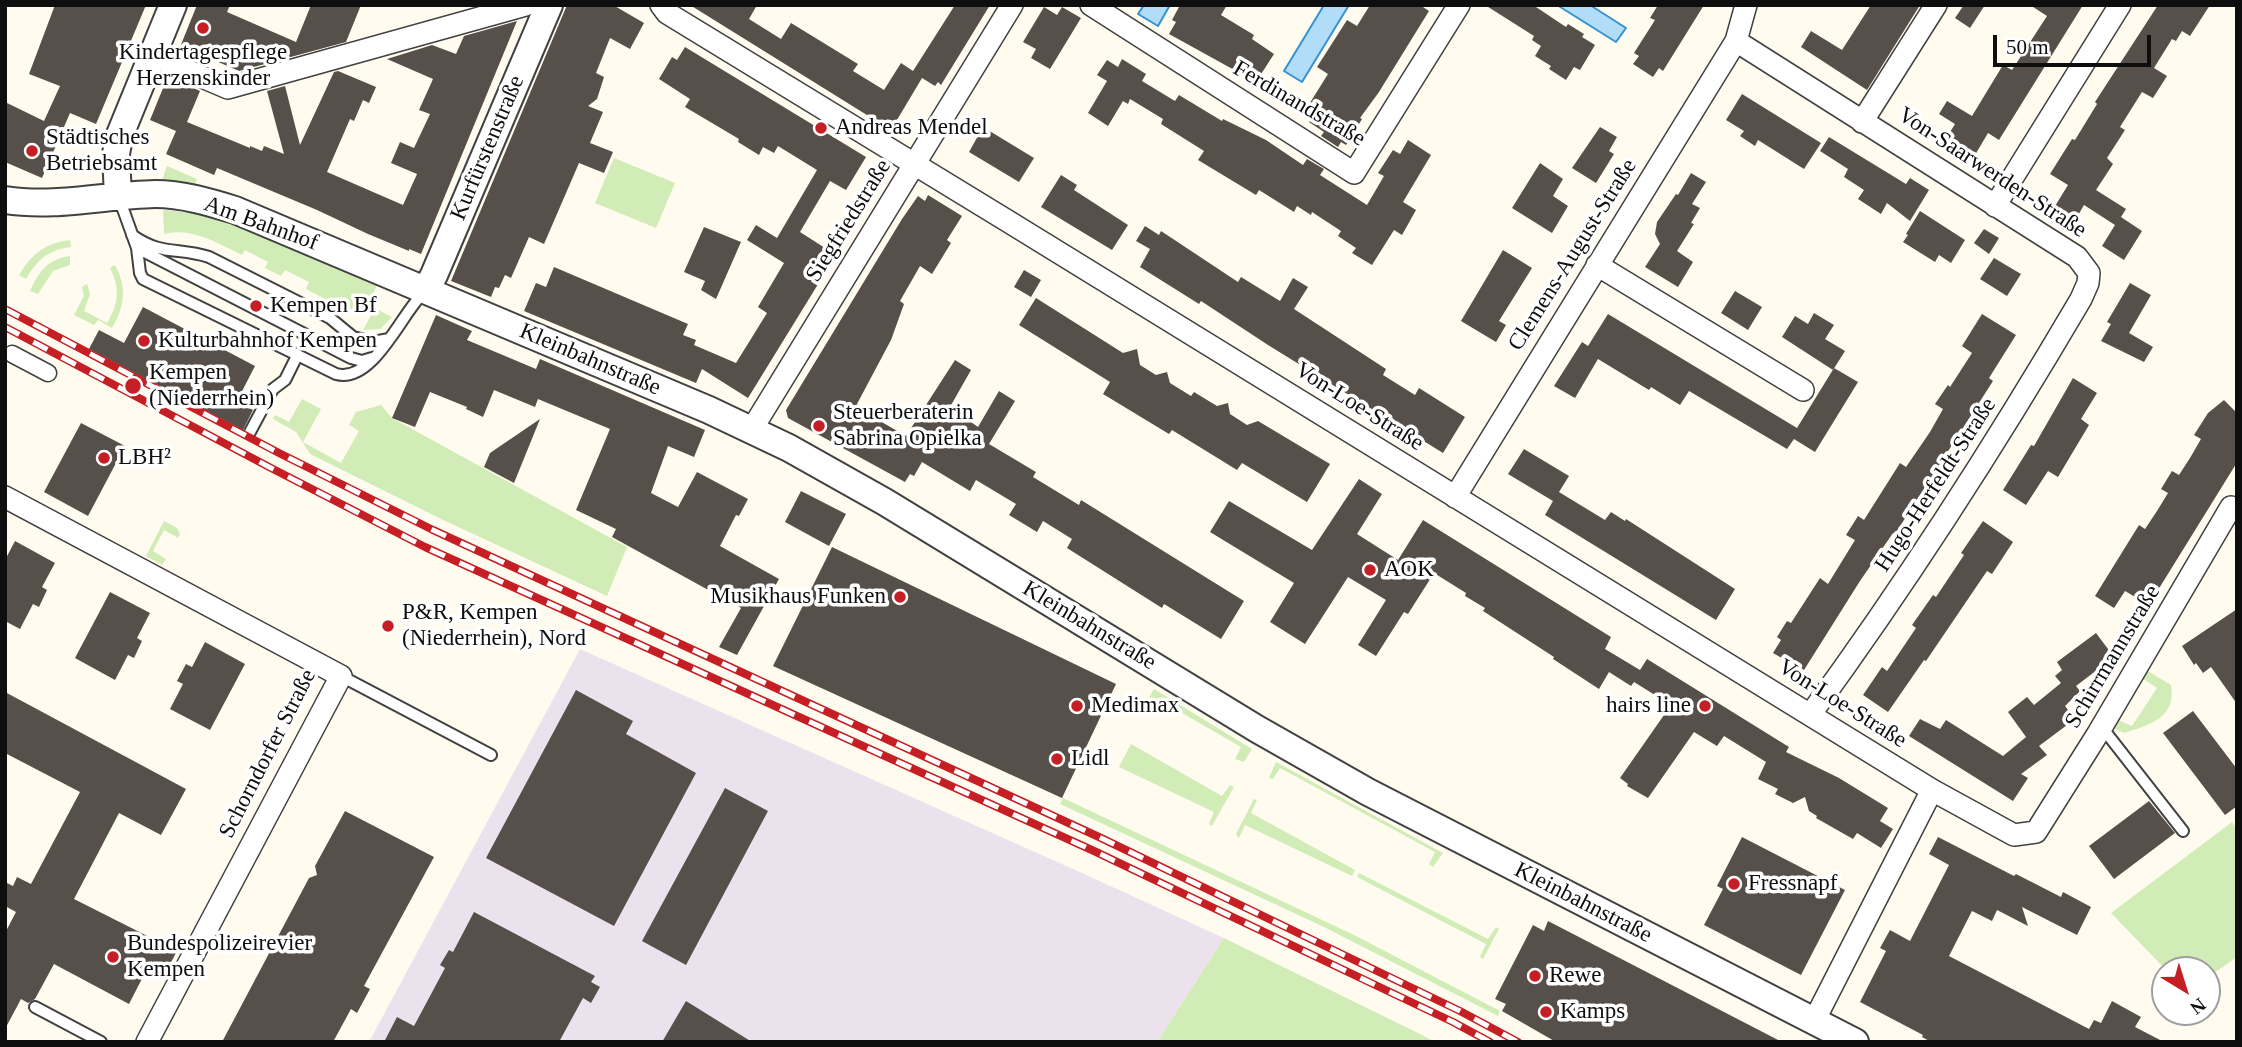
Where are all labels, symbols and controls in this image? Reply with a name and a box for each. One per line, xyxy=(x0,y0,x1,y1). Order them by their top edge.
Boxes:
marker: Kindertagespflege Herzenskinder xyxy=(195,20,211,36)
scale bar xyxy=(1997,21,2154,65)
text: 50 m xyxy=(2006,35,2049,59)
place label: Kindertagespflege Herzenskinder xyxy=(119,39,287,93)
street label: Ferdinandstraße xyxy=(1228,55,1370,153)
street label: Kurfürstenstraße xyxy=(445,71,531,225)
street label: Von-Saarwerden-Straße xyxy=(1893,102,2091,244)
place label: Andreas Mendel xyxy=(835,114,988,142)
marker: Andreas Mendel xyxy=(813,120,829,136)
place label: Städtisches Betriebsamt xyxy=(46,124,157,178)
marker: Städtisches Betriebsamt xyxy=(24,143,40,159)
street label: Clemens-August-Straße xyxy=(1503,154,1643,356)
street label: Siegfriedstraße xyxy=(800,155,898,287)
street label: Am Bahnhof xyxy=(200,191,322,257)
place label: Kempen Bf xyxy=(270,292,377,320)
marker: Kempen Bf xyxy=(248,298,264,314)
street label: Kleinbahnstraße xyxy=(515,318,665,402)
place label: Kulturbahnhof Kempen xyxy=(158,327,377,355)
marker: Kulturbahnhof Kempen xyxy=(136,333,152,349)
street label: Von-Loe-Straße xyxy=(1290,356,1428,458)
place label: Kempen (Niederrhein) xyxy=(149,359,274,413)
marker: Kempen (Niederrhein) xyxy=(123,376,143,396)
street label: Hugo-Herfeldt-Straße xyxy=(1869,393,2003,577)
place label: Steuerberaterin Sabrina Opielka xyxy=(833,399,982,453)
marker: Steuerberaterin Sabrina Opielka xyxy=(811,418,827,434)
place label: LBH² xyxy=(118,444,171,472)
marker: LBH² xyxy=(96,450,112,466)
place label: AOK xyxy=(1384,556,1434,584)
marker: AOK xyxy=(1362,562,1378,578)
street label: Kleinbahnstraße xyxy=(1017,575,1161,677)
street label: Schirrmannstraße xyxy=(2059,580,2167,734)
place label: Musikhaus Funken xyxy=(710,583,886,611)
marker: Musikhaus Funken xyxy=(892,589,908,605)
place label: P&R, Kempen (Niederrhein), Nord xyxy=(402,599,586,653)
marker: P&R, Kempen (Niederrhein), Nord xyxy=(380,618,396,634)
street label: Von-Loe-Straße xyxy=(1773,653,1911,755)
street label: Schorndorfer Straße xyxy=(214,665,322,843)
place label: Medimax xyxy=(1091,692,1179,720)
place label: hairs line xyxy=(1606,692,1691,720)
marker: Medimax xyxy=(1069,698,1085,714)
marker: hairs line xyxy=(1697,698,1713,714)
place label: Lidl xyxy=(1071,745,1109,773)
marker: Lidl xyxy=(1049,751,1065,767)
street label: Kleinbahnstraße xyxy=(1510,856,1656,950)
place label: Fressnapf xyxy=(1748,870,1837,898)
marker: Fressnapf xyxy=(1726,876,1742,892)
place label: Bundespolizeirevier Kempen xyxy=(127,930,312,984)
marker: Bundespolizeirevier Kempen xyxy=(105,949,121,965)
north arrow xyxy=(2151,956,2221,1026)
place label: Rewe xyxy=(1549,962,1601,990)
marker: Rewe xyxy=(1527,968,1543,984)
text: N xyxy=(2186,994,2210,1019)
place label: Kamps xyxy=(1560,998,1625,1026)
marker: Kamps xyxy=(1538,1004,1554,1020)

